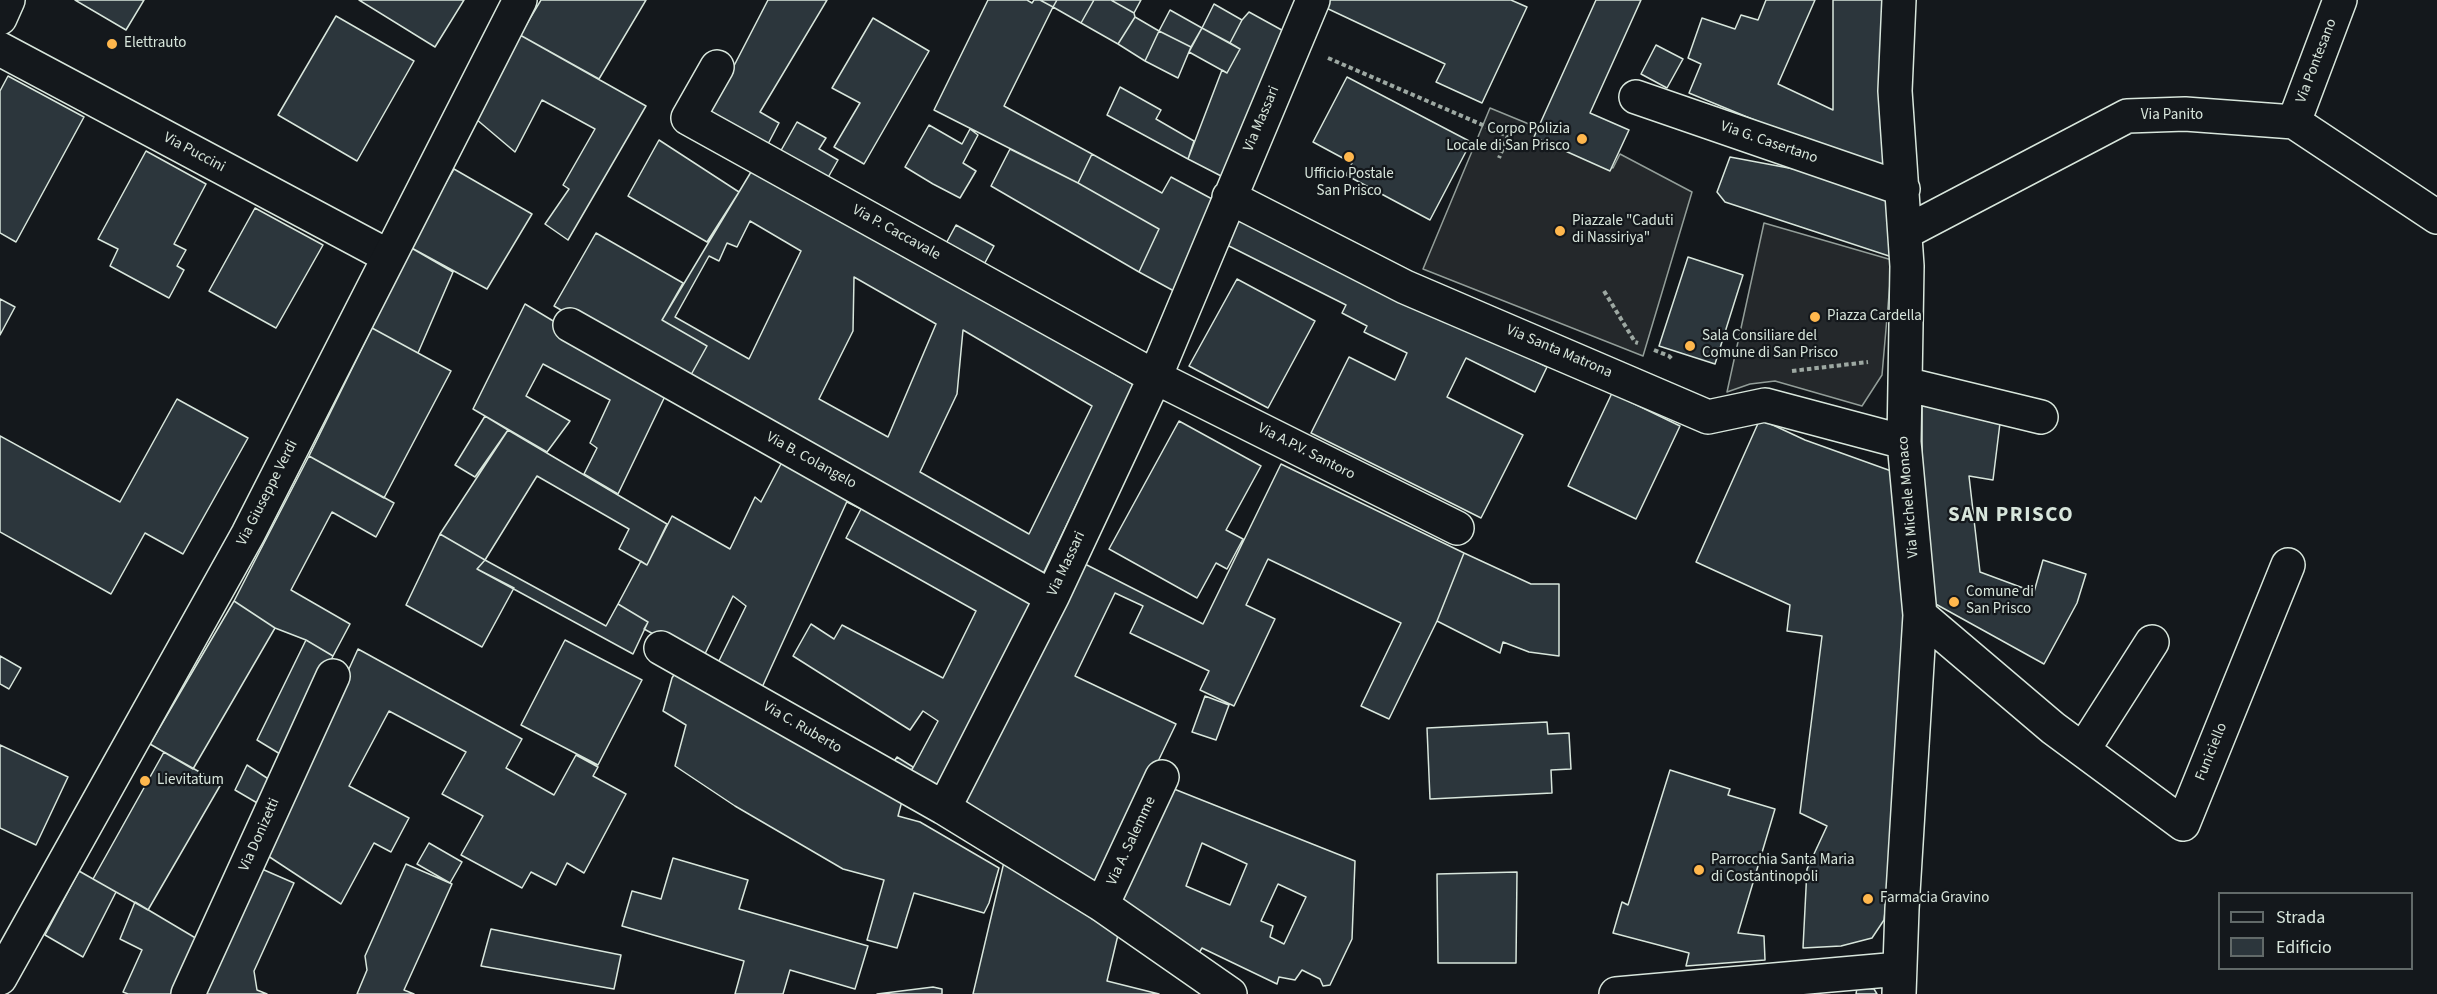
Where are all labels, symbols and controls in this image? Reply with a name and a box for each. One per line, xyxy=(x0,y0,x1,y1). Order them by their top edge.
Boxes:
street label: Via Pontesano xyxy=(2293,16,2341,106)
place label: Elettrauto xyxy=(124,35,186,53)
marker: Elettrauto xyxy=(105,37,119,51)
street label: Via Massari xyxy=(1240,84,1284,154)
street label: Via Panito xyxy=(2141,107,2203,125)
street label: Via G. Casertano xyxy=(1718,118,1820,168)
place label: Corpo Polizia Locale di San Prisco xyxy=(1446,121,1570,156)
street label: Via Puccini xyxy=(160,129,228,177)
marker: Corpo Polizia Locale di San Prisco xyxy=(1575,132,1589,146)
marker: Ufficio Postale San Prisco xyxy=(1342,150,1356,164)
place label: Ufficio Postale San Prisco xyxy=(1304,166,1394,201)
street label: Via P. Caccavale xyxy=(849,201,943,265)
place label: Piazzale "Caduti di Nassiriya" xyxy=(1572,213,1674,248)
marker: Piazzale "Caduti di Nassiriya" xyxy=(1553,224,1567,238)
place label: Piazza Cardella xyxy=(1827,308,1922,326)
marker: Piazza Cardella xyxy=(1808,310,1822,324)
street label: Via Santa Matrona xyxy=(1503,322,1615,382)
place label: Sala Consiliare del Comune di San Prisco xyxy=(1702,328,1838,363)
marker: Sala Consiliare del Comune di San Prisco xyxy=(1683,339,1697,353)
street label: Via A.P.V. Santoro xyxy=(1254,420,1358,484)
street label: Via B. Colangelo xyxy=(763,429,859,493)
street label: Via Michele Monaco xyxy=(1895,435,1923,559)
street label: Via Giuseppe Verdi xyxy=(234,437,302,549)
district label: SAN PRISCO xyxy=(1948,503,2074,529)
street label: Via Massari xyxy=(1044,529,1090,599)
place label: Comune di San Prisco xyxy=(1966,584,2034,619)
marker: Comune di San Prisco xyxy=(1947,595,1961,609)
street label: Via C. Ruberto xyxy=(759,698,845,758)
street label: Funiciello xyxy=(2192,720,2232,784)
place label: Lievitatum xyxy=(157,772,224,790)
marker: Lievitatum xyxy=(138,774,152,788)
street label: Via A. Salemme xyxy=(1104,794,1160,888)
street label: Via Donizetti xyxy=(236,796,284,874)
place label: Parrocchia Santa Maria di Costantinopoli xyxy=(1711,852,1855,887)
marker: Parrocchia Santa Maria di Costantinopoli xyxy=(1692,863,1706,877)
place label: Farmacia Gravino xyxy=(1880,890,1989,908)
marker: Farmacia Gravino xyxy=(1861,892,1875,906)
legend xyxy=(2218,892,2413,970)
text: Strada xyxy=(2276,905,2325,930)
text: Edificio xyxy=(2276,935,2332,960)

